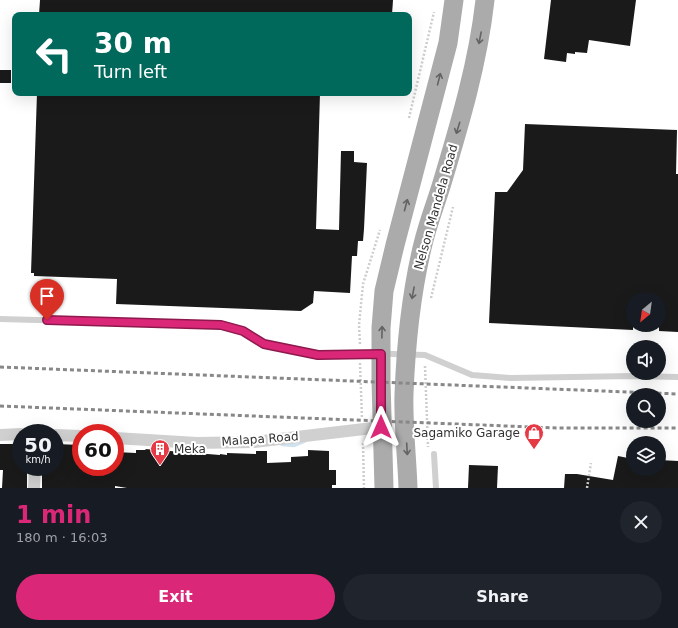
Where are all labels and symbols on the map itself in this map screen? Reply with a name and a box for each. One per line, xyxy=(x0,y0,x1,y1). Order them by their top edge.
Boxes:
one-way arrow xyxy=(475,31,483,44)
one-way arrow xyxy=(436,73,443,86)
one-way arrow xyxy=(454,121,461,134)
street label: Nelson Mandela Road xyxy=(411,143,461,271)
one-way arrow xyxy=(403,198,410,211)
pin xyxy=(30,279,64,320)
one-way arrow xyxy=(409,286,417,299)
north arrow xyxy=(626,292,666,332)
one-way arrow xyxy=(378,326,385,339)
position arrow xyxy=(360,406,402,448)
shop icon: Sagamiko Garage xyxy=(523,422,545,450)
speed limit sign: 60 xyxy=(72,424,124,476)
place label: Sagamiko Garage xyxy=(413,426,520,440)
street label: Malapa Road xyxy=(221,429,299,449)
building icon: Meka xyxy=(149,438,171,466)
place label: Meka xyxy=(174,442,206,456)
one-way arrow xyxy=(403,442,410,455)

